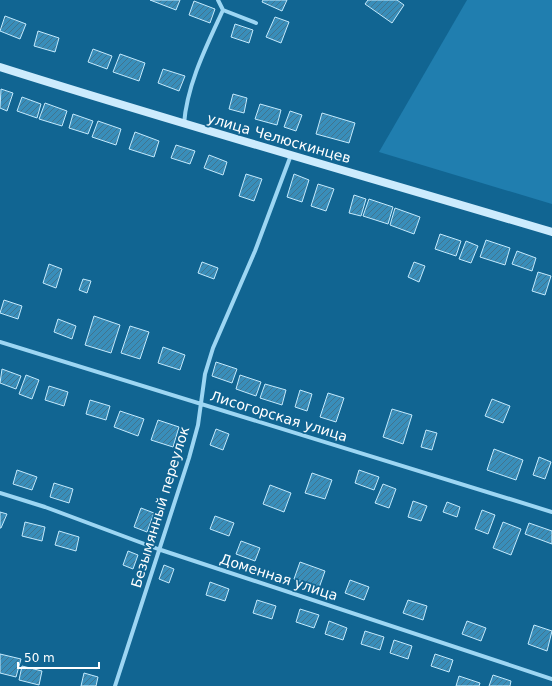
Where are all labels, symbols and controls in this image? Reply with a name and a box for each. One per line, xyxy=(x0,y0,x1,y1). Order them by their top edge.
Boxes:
street label: улица Челюскинцев xyxy=(205,110,353,166)
street label: Лисогорская улица xyxy=(208,387,350,445)
street label: Безымянный переулок xyxy=(128,424,192,590)
street label: Доменная улица xyxy=(218,550,340,604)
scale bar xyxy=(18,644,99,670)
text: 50 m xyxy=(24,651,55,665)

